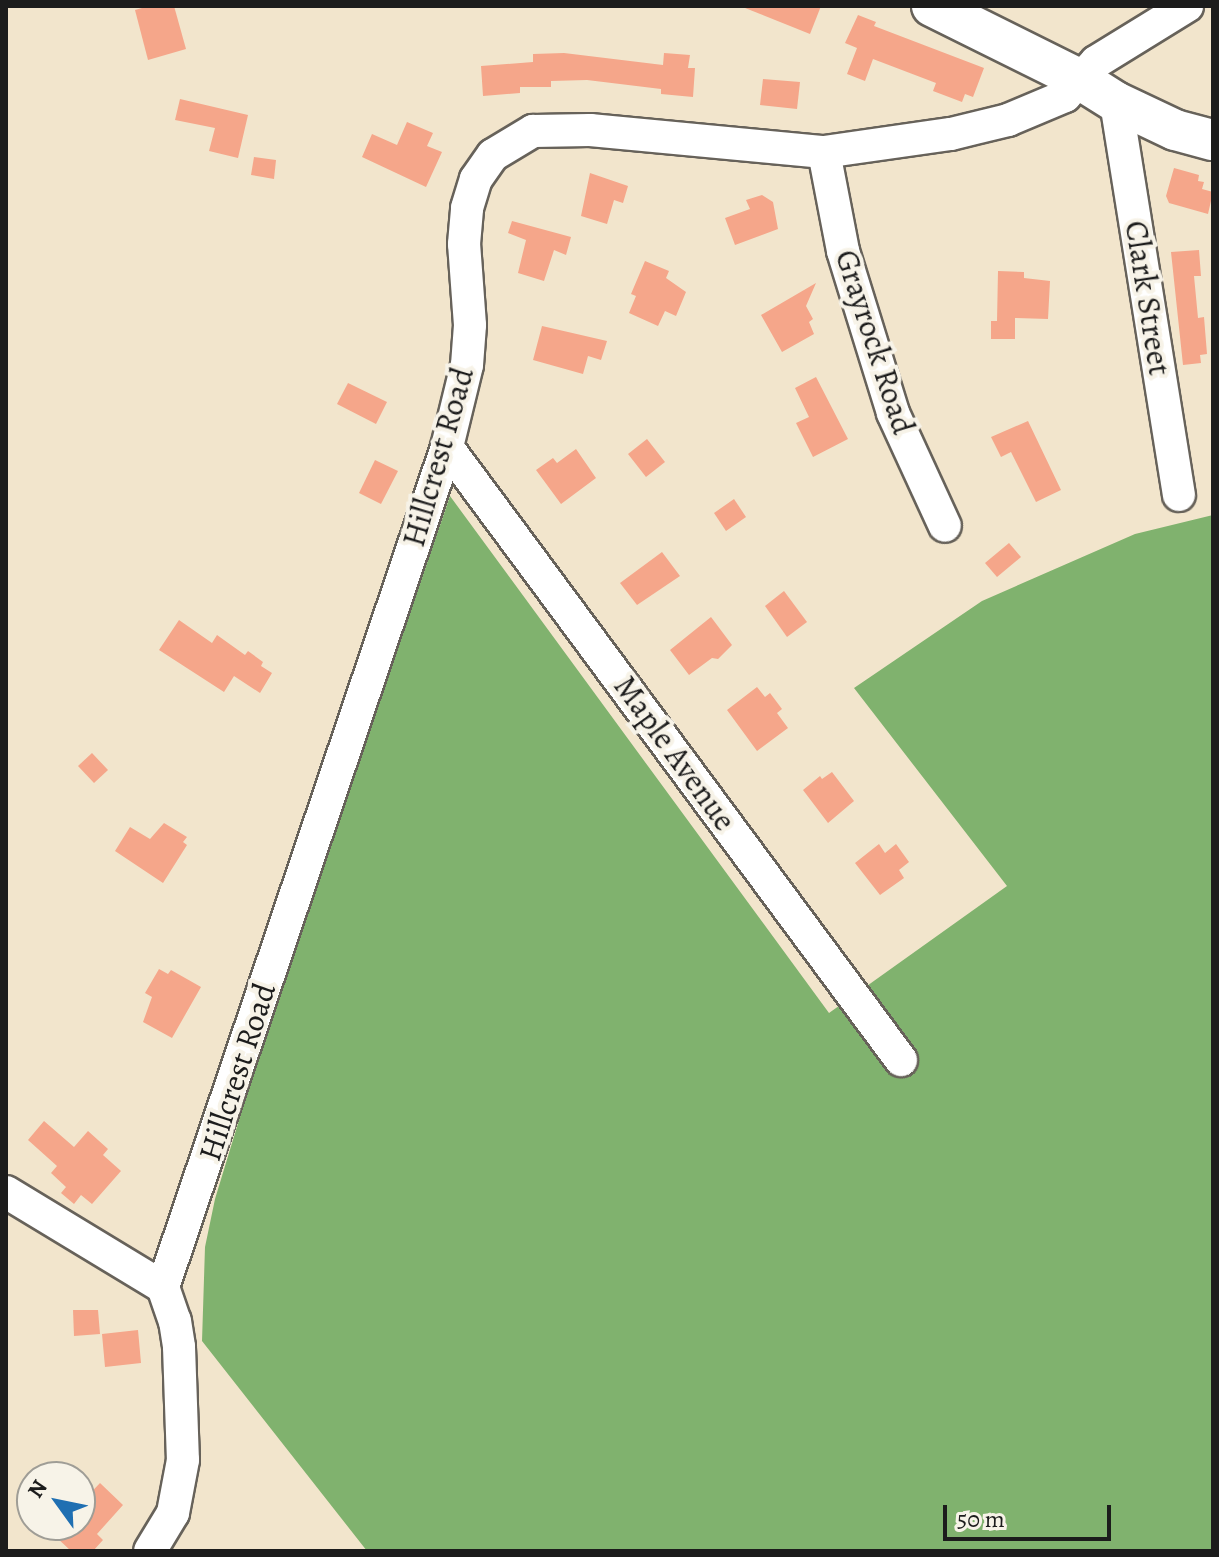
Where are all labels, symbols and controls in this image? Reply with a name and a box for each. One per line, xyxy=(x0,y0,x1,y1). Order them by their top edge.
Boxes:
street label: Clark Street xyxy=(1117,218,1179,378)
street label: Grayrock Road xyxy=(827,245,923,439)
street label: Hillcrest Road xyxy=(394,363,482,551)
street label: Maple Avenue xyxy=(606,668,744,838)
street label: Hillcrest Road xyxy=(190,978,284,1166)
north arrow xyxy=(16,1461,96,1541)
text: N xyxy=(21,1474,54,1504)
scale bar xyxy=(947,1489,1115,1539)
text: 50 m xyxy=(957,1503,1005,1535)

